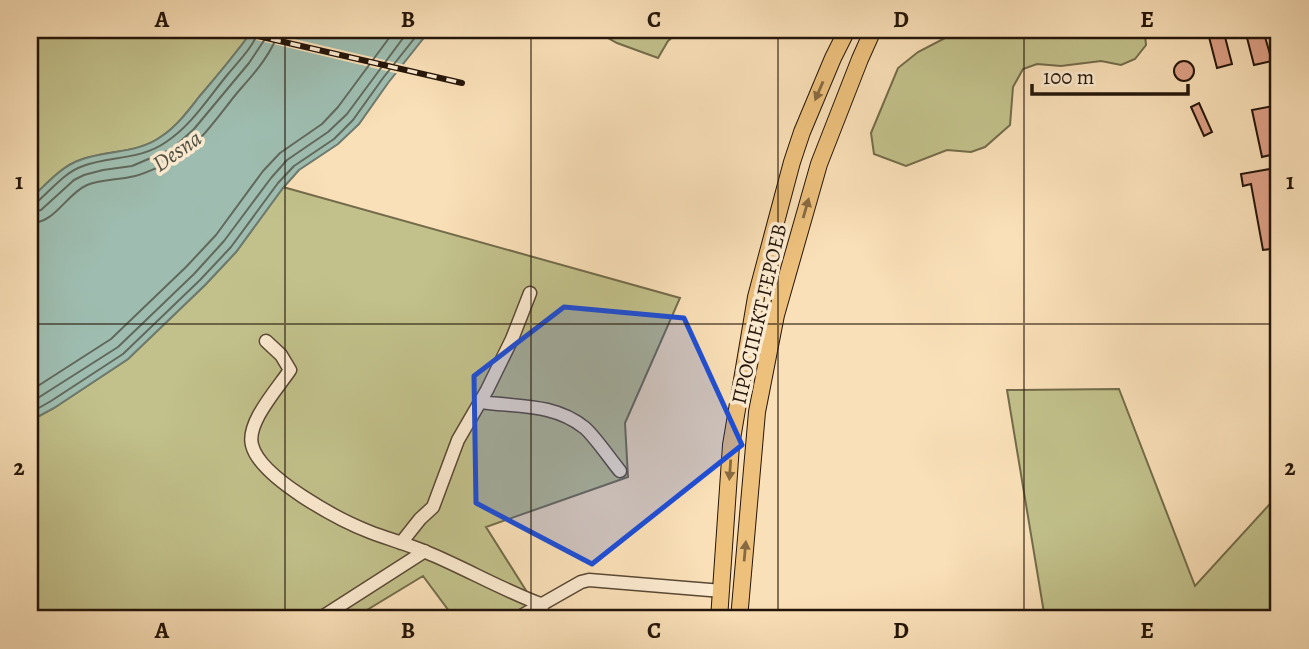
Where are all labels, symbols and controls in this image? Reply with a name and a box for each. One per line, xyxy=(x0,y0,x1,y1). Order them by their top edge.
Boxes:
text: A xyxy=(154,4,170,35)
text: B xyxy=(401,4,415,35)
text: C xyxy=(647,4,661,35)
text: D xyxy=(893,4,909,35)
text: E xyxy=(1140,4,1154,35)
scale bar xyxy=(1032,52,1188,96)
text: 100 m xyxy=(1043,63,1094,91)
one-way arrow xyxy=(813,81,825,101)
water label: Desna xyxy=(146,123,208,179)
text: 1 xyxy=(15,166,23,197)
text: 1 xyxy=(1286,166,1294,197)
one-way arrow xyxy=(802,197,812,218)
street label: ПРОСПЕКТ ГЕРОЕВ xyxy=(725,221,793,407)
text: 2 xyxy=(13,452,25,483)
text: 2 xyxy=(1284,452,1296,483)
one-way arrow xyxy=(724,459,735,481)
one-way arrow xyxy=(739,540,750,562)
text: A xyxy=(154,615,170,646)
text: B xyxy=(401,615,415,646)
text: C xyxy=(647,615,661,646)
text: D xyxy=(893,615,909,646)
text: E xyxy=(1140,615,1154,646)

